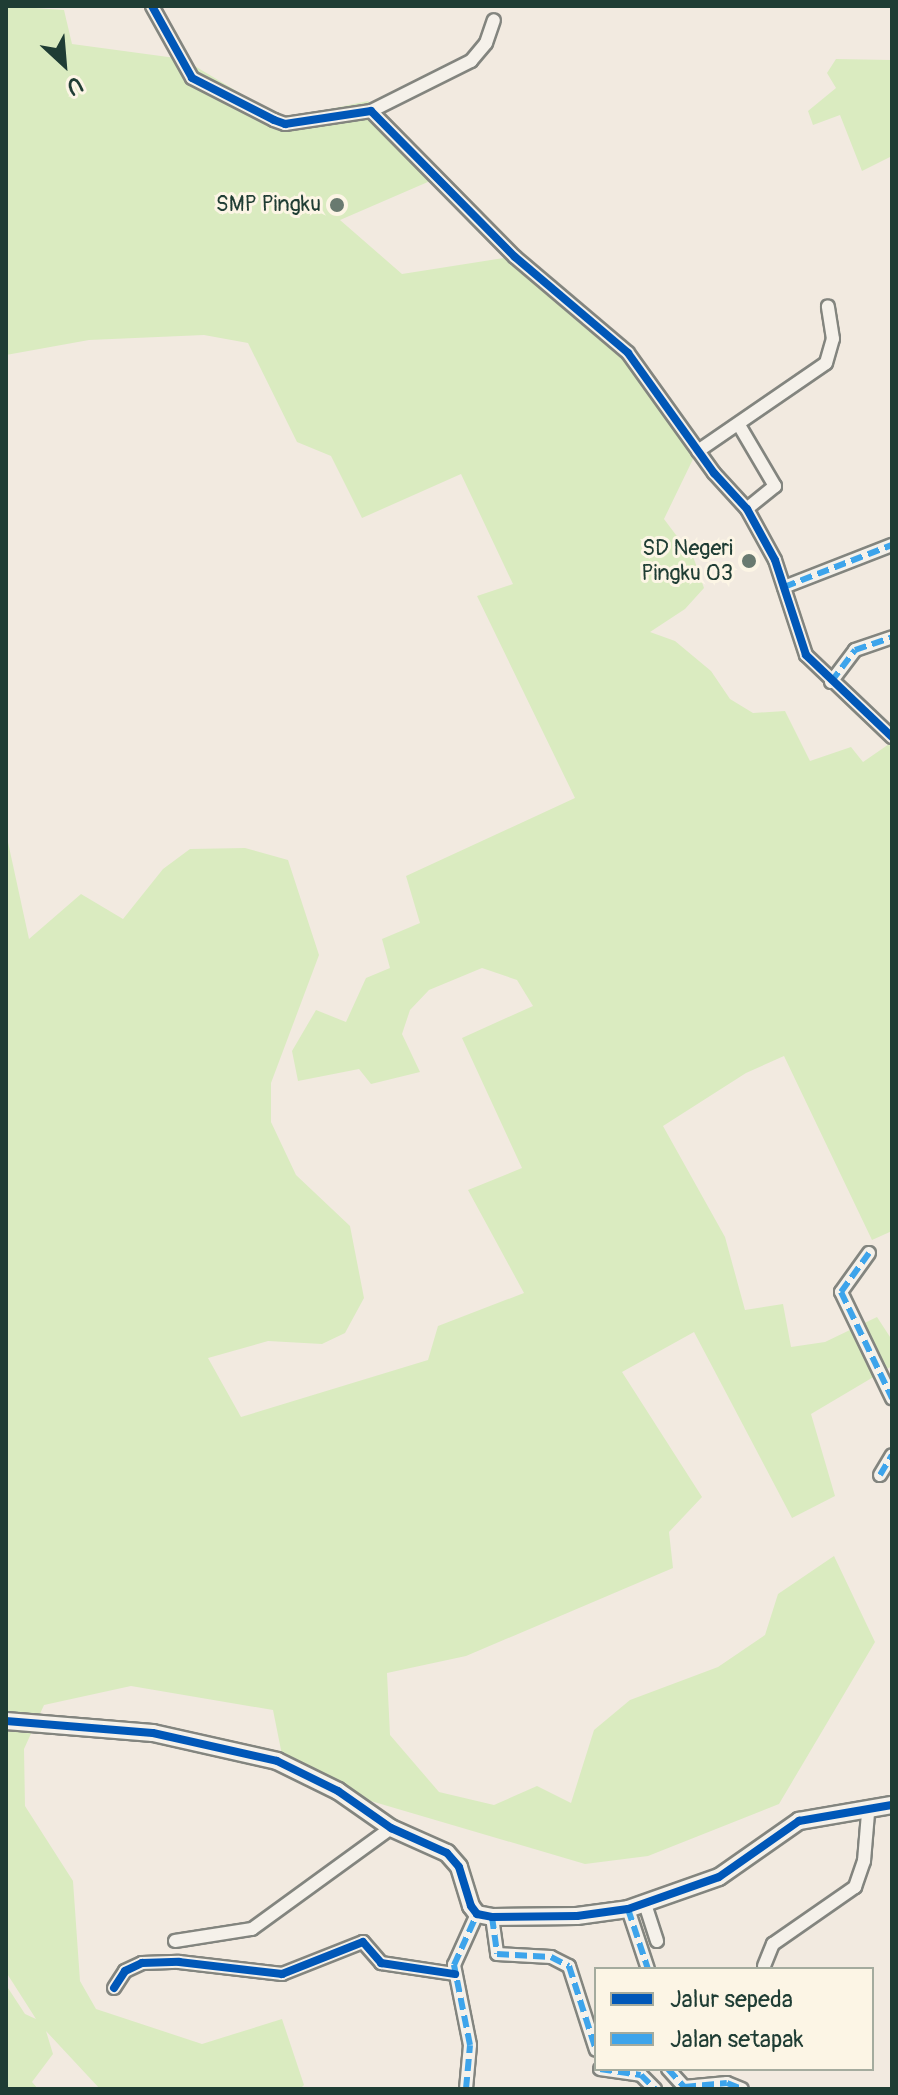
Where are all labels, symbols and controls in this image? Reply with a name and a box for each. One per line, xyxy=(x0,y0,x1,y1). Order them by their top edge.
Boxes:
north arrow xyxy=(24,24,104,104)
text: U xyxy=(62,70,87,101)
place label: SMP Pingku xyxy=(216,192,321,218)
marker: SMP Pingku xyxy=(328,196,346,214)
place label: SD Negeri Pingku 03 xyxy=(641,535,733,586)
marker: SD Negeri Pingku 03 xyxy=(740,552,758,570)
legend xyxy=(594,1967,874,2071)
text: Jalur sepeda xyxy=(670,1985,793,2014)
text: Jalan setapak xyxy=(670,2025,804,2054)

